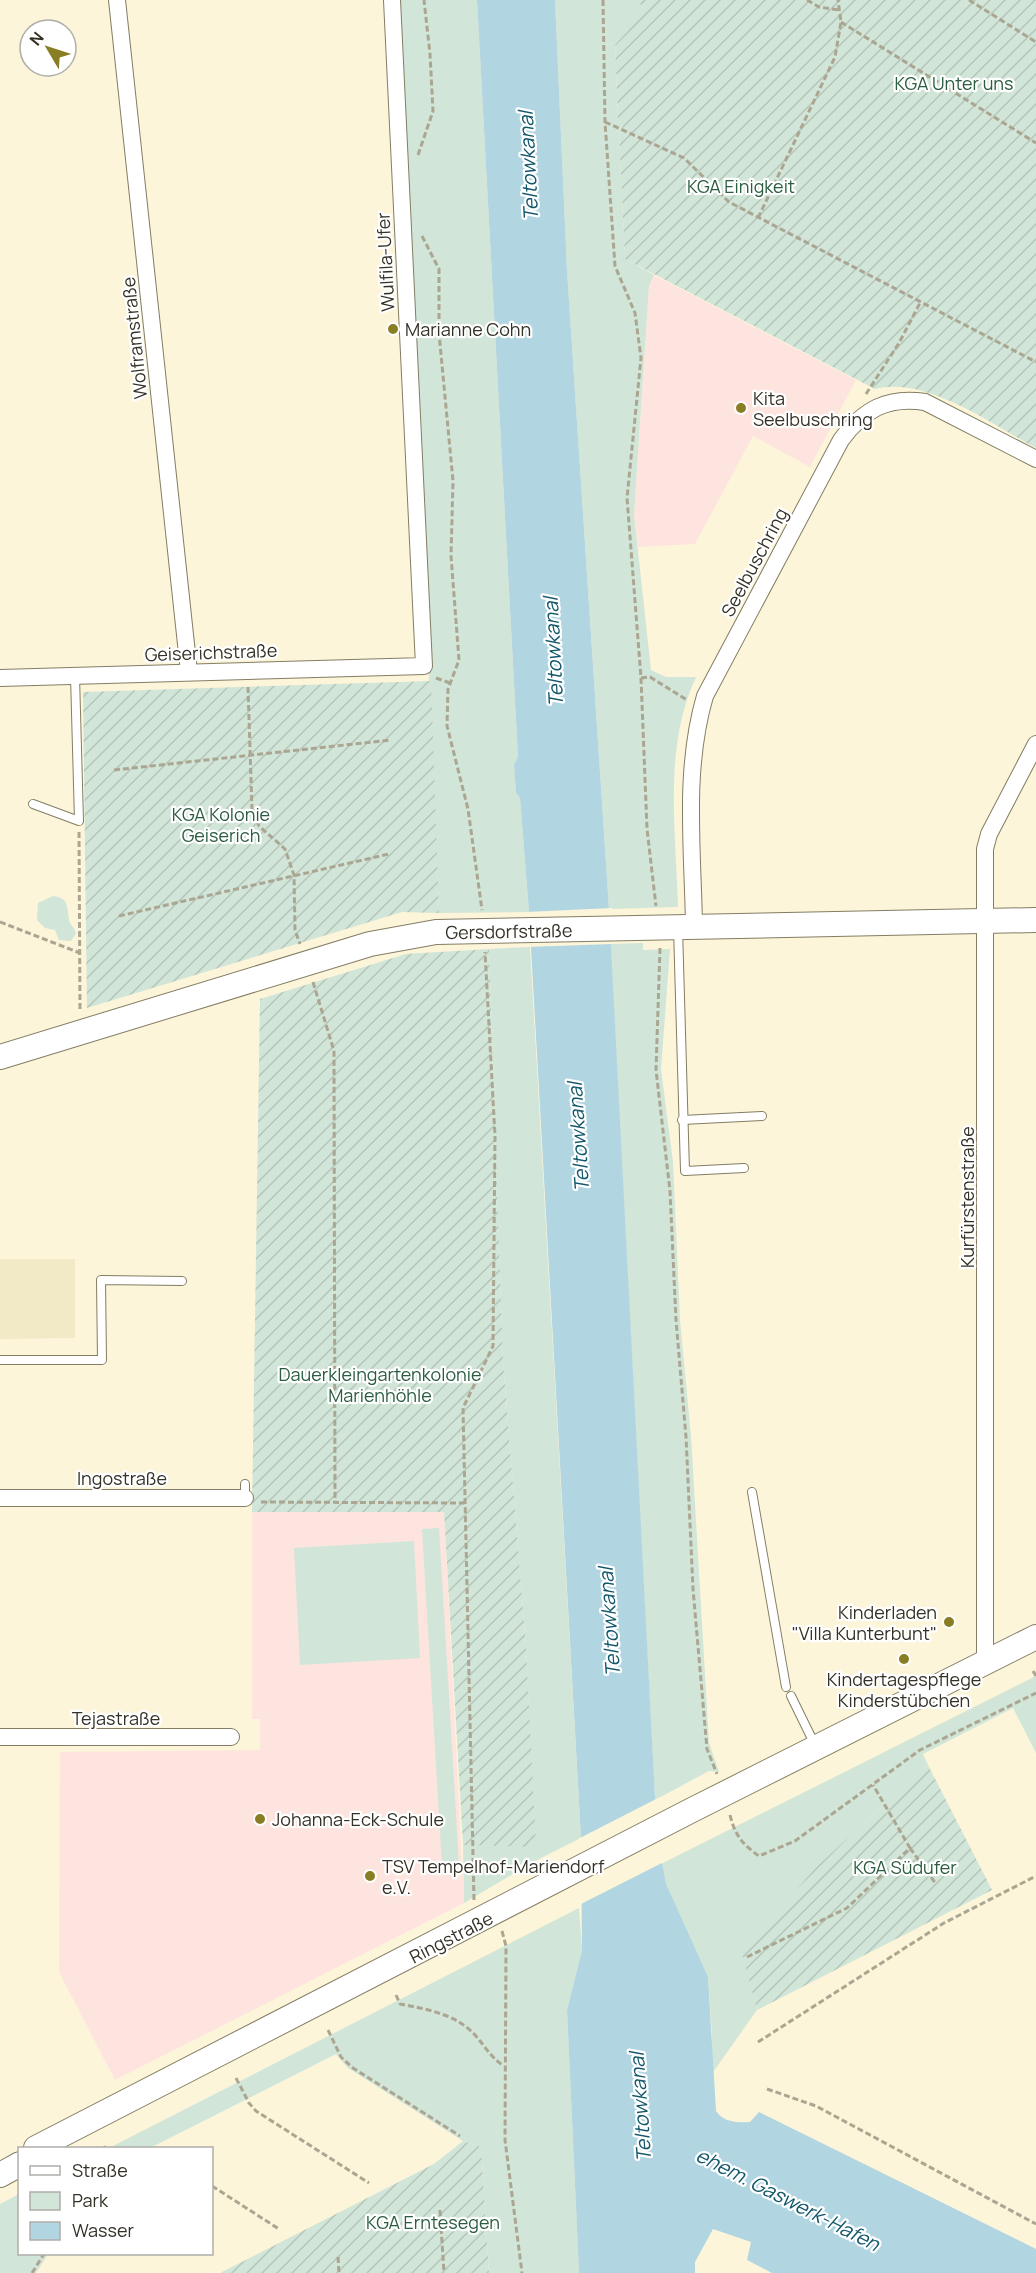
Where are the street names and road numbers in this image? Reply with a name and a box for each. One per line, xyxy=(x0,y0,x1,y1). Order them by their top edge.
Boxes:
street label: Wulfila-Ufer xyxy=(370,211,400,312)
street label: Wolframstraße xyxy=(116,276,152,400)
street label: Seelbuschring xyxy=(715,503,793,621)
street label: Geiserichstraße xyxy=(144,638,278,666)
street label: Gersdorfstraße xyxy=(445,918,573,944)
street label: Kurfürstenstraße xyxy=(955,1126,979,1268)
street label: Ingostraße xyxy=(77,1466,167,1490)
street label: Tejastraße xyxy=(72,1706,160,1730)
street label: Ringstraße xyxy=(405,1906,497,1968)

